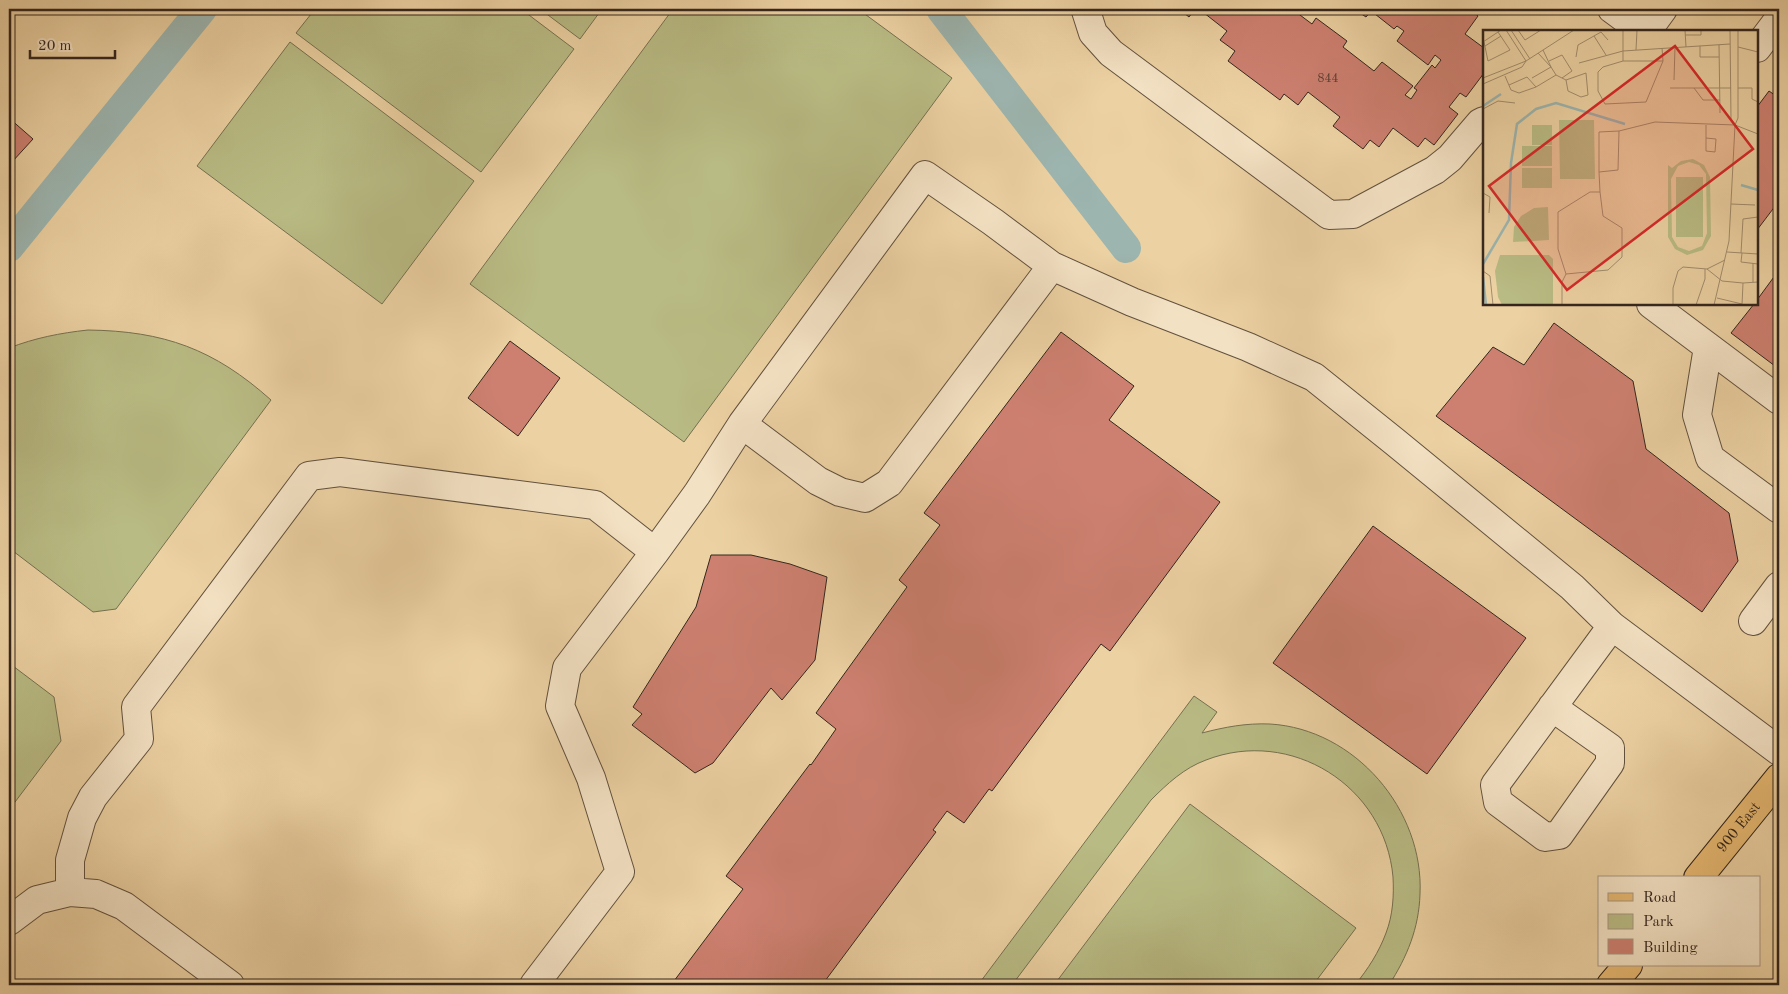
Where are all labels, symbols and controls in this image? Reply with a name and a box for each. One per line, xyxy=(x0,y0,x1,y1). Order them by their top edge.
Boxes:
scale bar xyxy=(30,28,115,60)
inset map xyxy=(1483,30,1758,305)
text: 20 m xyxy=(38,39,72,54)
house number: 844 xyxy=(1318,73,1338,85)
street label: 900 East xyxy=(1714,800,1764,855)
legend xyxy=(1598,876,1760,966)
text: Road xyxy=(1643,891,1677,906)
text: Park xyxy=(1643,915,1674,930)
text: Building xyxy=(1643,941,1698,956)

